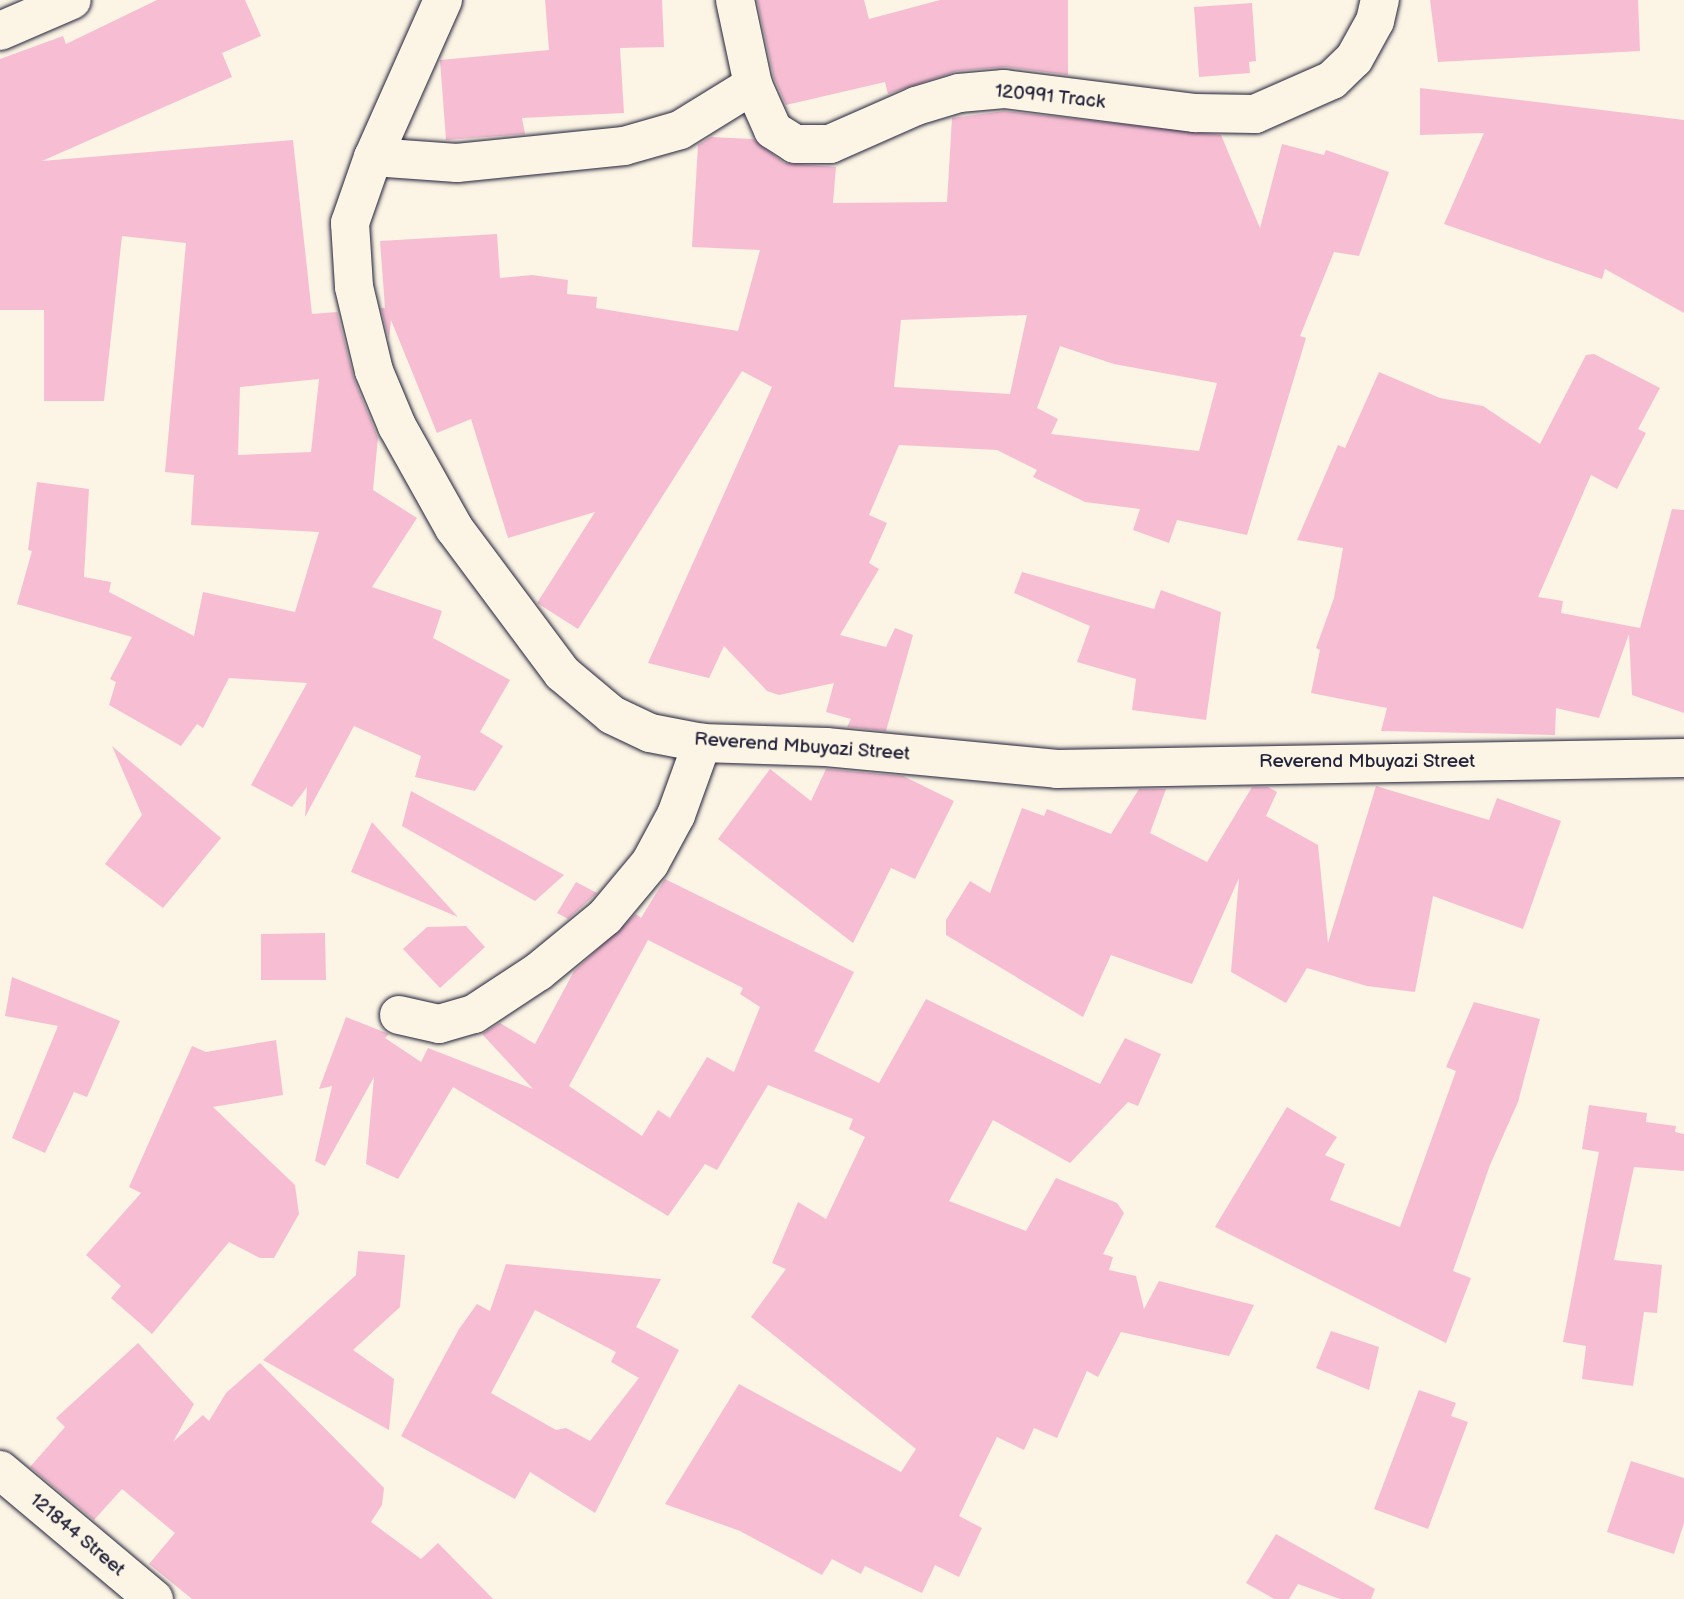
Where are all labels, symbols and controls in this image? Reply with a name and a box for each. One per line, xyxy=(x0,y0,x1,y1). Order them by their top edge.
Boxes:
street label: 120991 Track xyxy=(993,80,1107,114)
street label: Reverend Mbuyazi Street xyxy=(693,728,911,766)
street label: Reverend Mbuyazi Street xyxy=(1259,751,1475,773)
street label: 121844 Street xyxy=(25,1489,129,1581)

